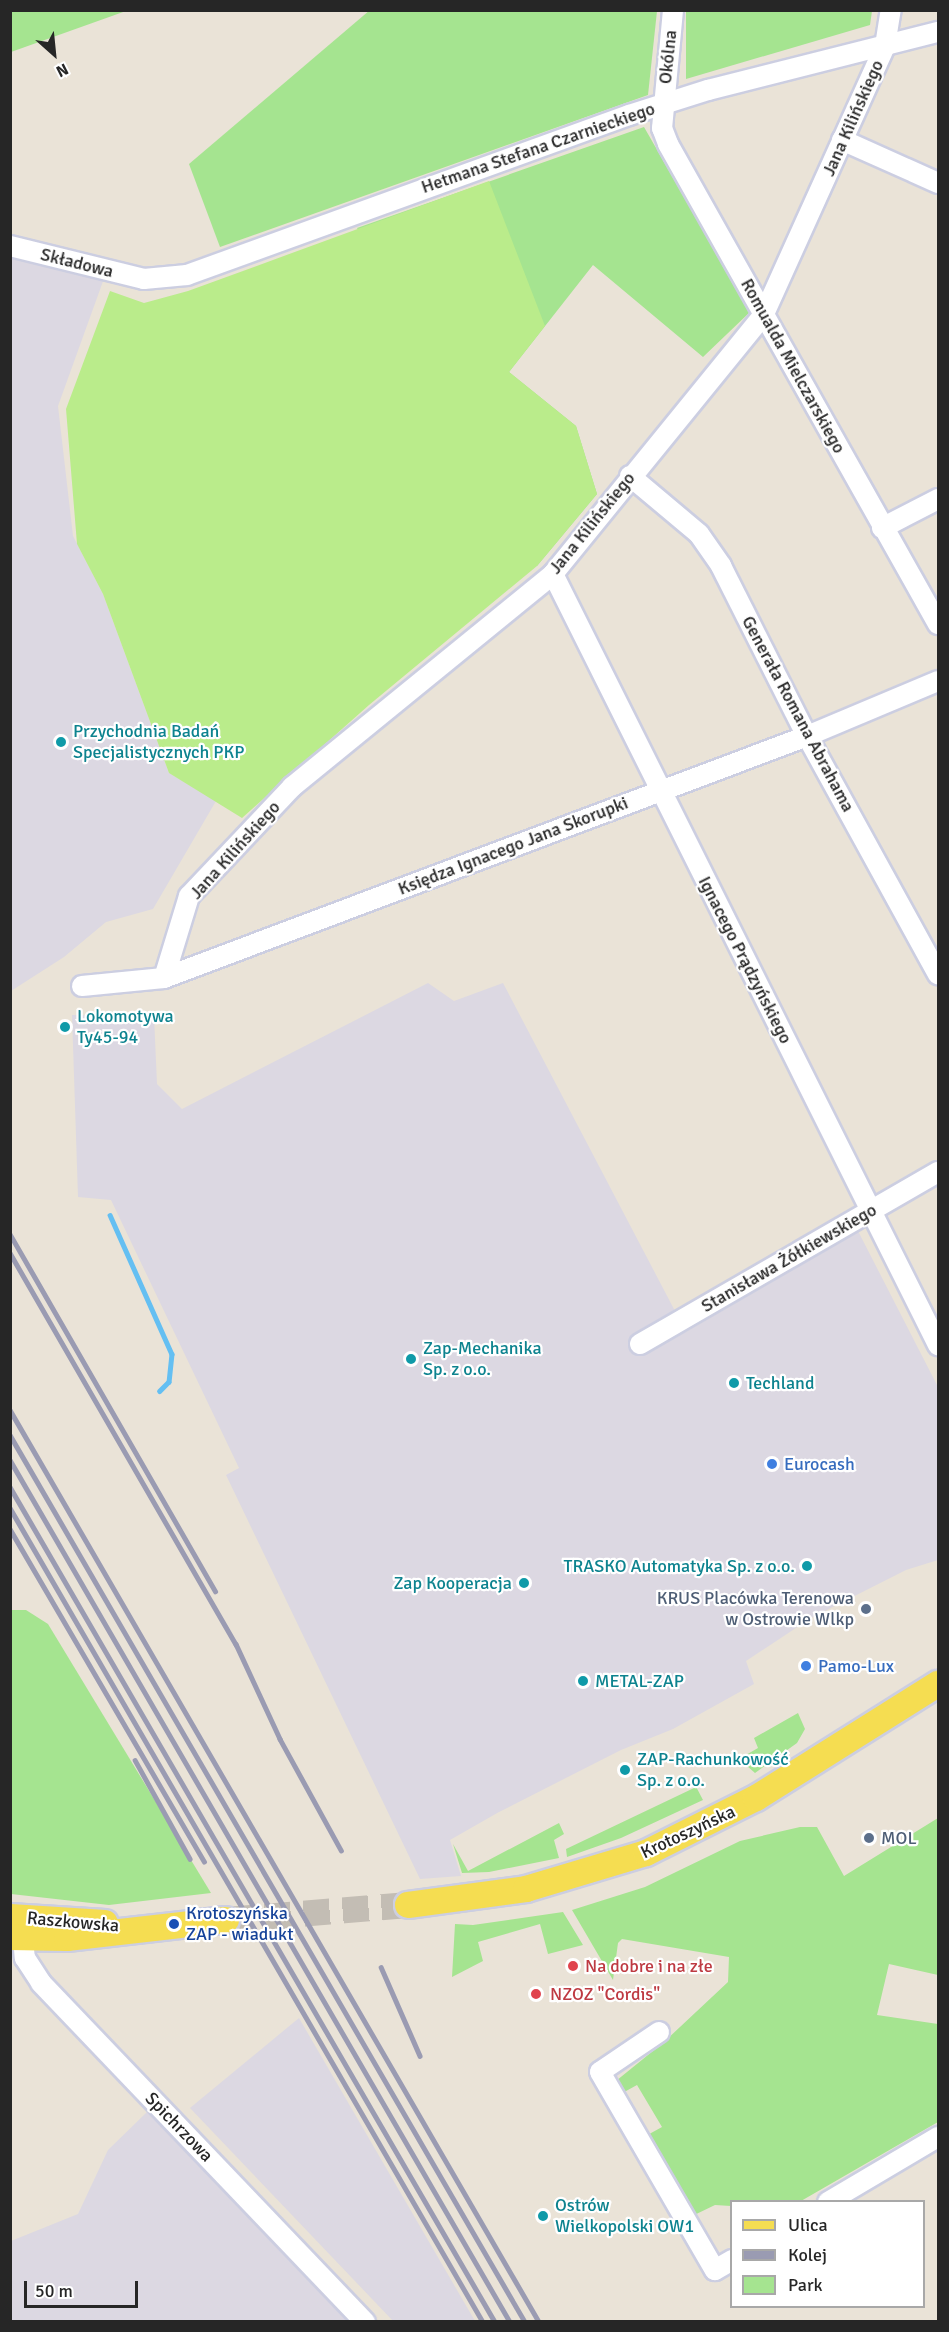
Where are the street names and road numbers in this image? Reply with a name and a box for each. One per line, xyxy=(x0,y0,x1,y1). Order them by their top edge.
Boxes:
street label: Okólna xyxy=(654,29,682,85)
street label: Jana Kilińskiego xyxy=(818,57,888,179)
street label: Hetmana Stefana Czarnieckiego xyxy=(418,98,658,198)
street label: Składowa xyxy=(38,244,116,282)
street label: Romualda Mielczarskiego xyxy=(736,275,850,457)
street label: Jana Kilińskiego xyxy=(544,468,640,578)
street label: Generała Romana Abrahama xyxy=(737,612,859,816)
street label: Księdza Ignacego Jana Skorupki xyxy=(395,792,631,900)
street label: Jana Kilińskiego xyxy=(185,796,285,904)
street label: Ignacego Prądzyńskiego xyxy=(693,873,797,1047)
street label: Stanisława Żółkiewskiego xyxy=(697,1199,881,1317)
street label: Krotoszyńska xyxy=(637,1801,739,1863)
street label: Raszkowska xyxy=(26,1907,120,1937)
street label: Spichrzowa xyxy=(141,2088,217,2166)

